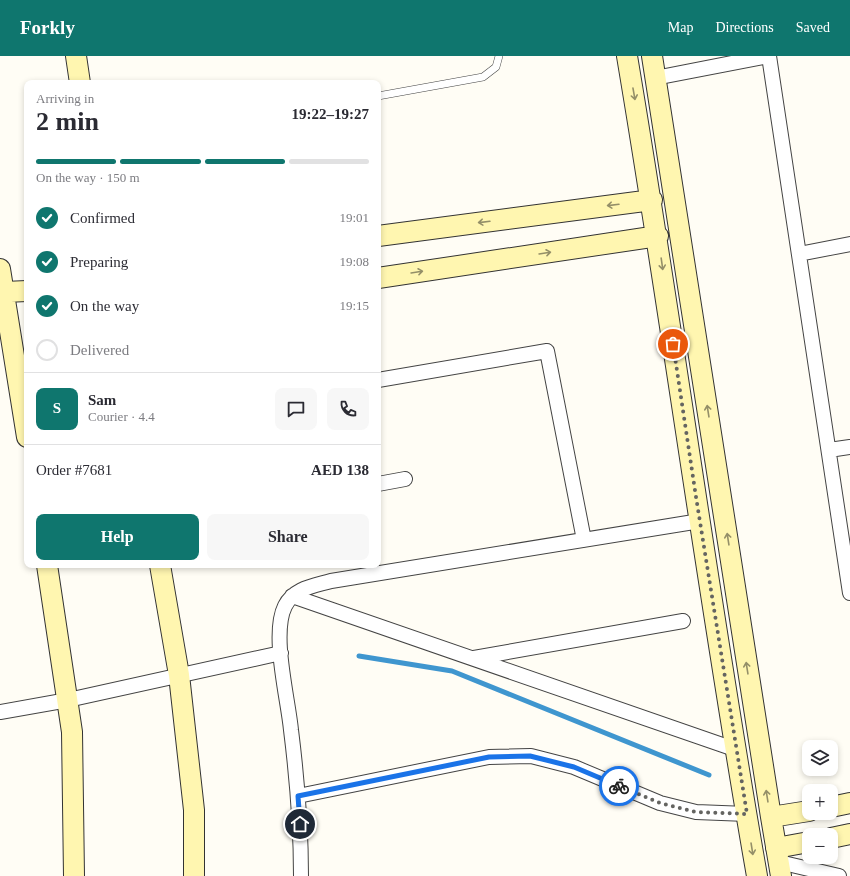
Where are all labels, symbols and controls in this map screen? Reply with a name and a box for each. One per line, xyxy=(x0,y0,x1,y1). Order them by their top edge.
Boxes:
text: Forkly xyxy=(20,17,75,38)
text: Map xyxy=(668,20,693,35)
text: Directions xyxy=(715,20,774,35)
text: Saved xyxy=(796,20,830,35)
one-way arrow xyxy=(630,88,638,101)
text: Arriving in xyxy=(36,91,94,106)
text: 19:22–19:27 xyxy=(292,106,369,122)
text: 2 min xyxy=(36,107,99,136)
text: On the way · 150 m xyxy=(36,170,140,185)
one-way arrow xyxy=(607,201,620,209)
icon: check xyxy=(36,207,58,229)
text: Confirmed xyxy=(70,210,135,226)
text: 19:01 xyxy=(339,210,369,225)
one-way arrow xyxy=(478,218,491,226)
one-way arrow xyxy=(538,249,551,257)
icon: check xyxy=(36,251,58,273)
text: Preparing xyxy=(70,254,128,270)
text: 19:08 xyxy=(339,254,369,269)
one-way arrow xyxy=(658,257,666,270)
one-way arrow xyxy=(410,268,423,276)
icon: check xyxy=(36,295,58,317)
text: On the way xyxy=(70,298,139,314)
text: 19:15 xyxy=(339,298,369,313)
pin xyxy=(656,327,690,361)
icon: bag xyxy=(662,333,684,355)
text: Delivered xyxy=(70,342,129,358)
button: chat xyxy=(275,388,317,430)
button: phone xyxy=(327,388,369,430)
text: Sam xyxy=(88,392,116,408)
text: S xyxy=(53,400,61,416)
one-way arrow xyxy=(704,405,712,418)
text: Courier · 4.4 xyxy=(88,409,155,424)
text: Order #7681 xyxy=(36,462,112,478)
text: AED 138 xyxy=(311,462,369,478)
button: Help xyxy=(36,514,199,560)
button: Share xyxy=(207,514,369,560)
one-way arrow xyxy=(724,533,732,546)
one-way arrow xyxy=(743,662,751,675)
map controls xyxy=(802,740,838,864)
button: layers xyxy=(802,740,838,776)
courier xyxy=(599,766,639,806)
icon: bike xyxy=(608,775,630,797)
button: + xyxy=(802,784,838,820)
one-way arrow xyxy=(763,790,771,803)
pin xyxy=(283,807,317,841)
icon: home xyxy=(289,813,311,835)
button: − xyxy=(802,828,838,864)
one-way arrow xyxy=(749,842,757,855)

